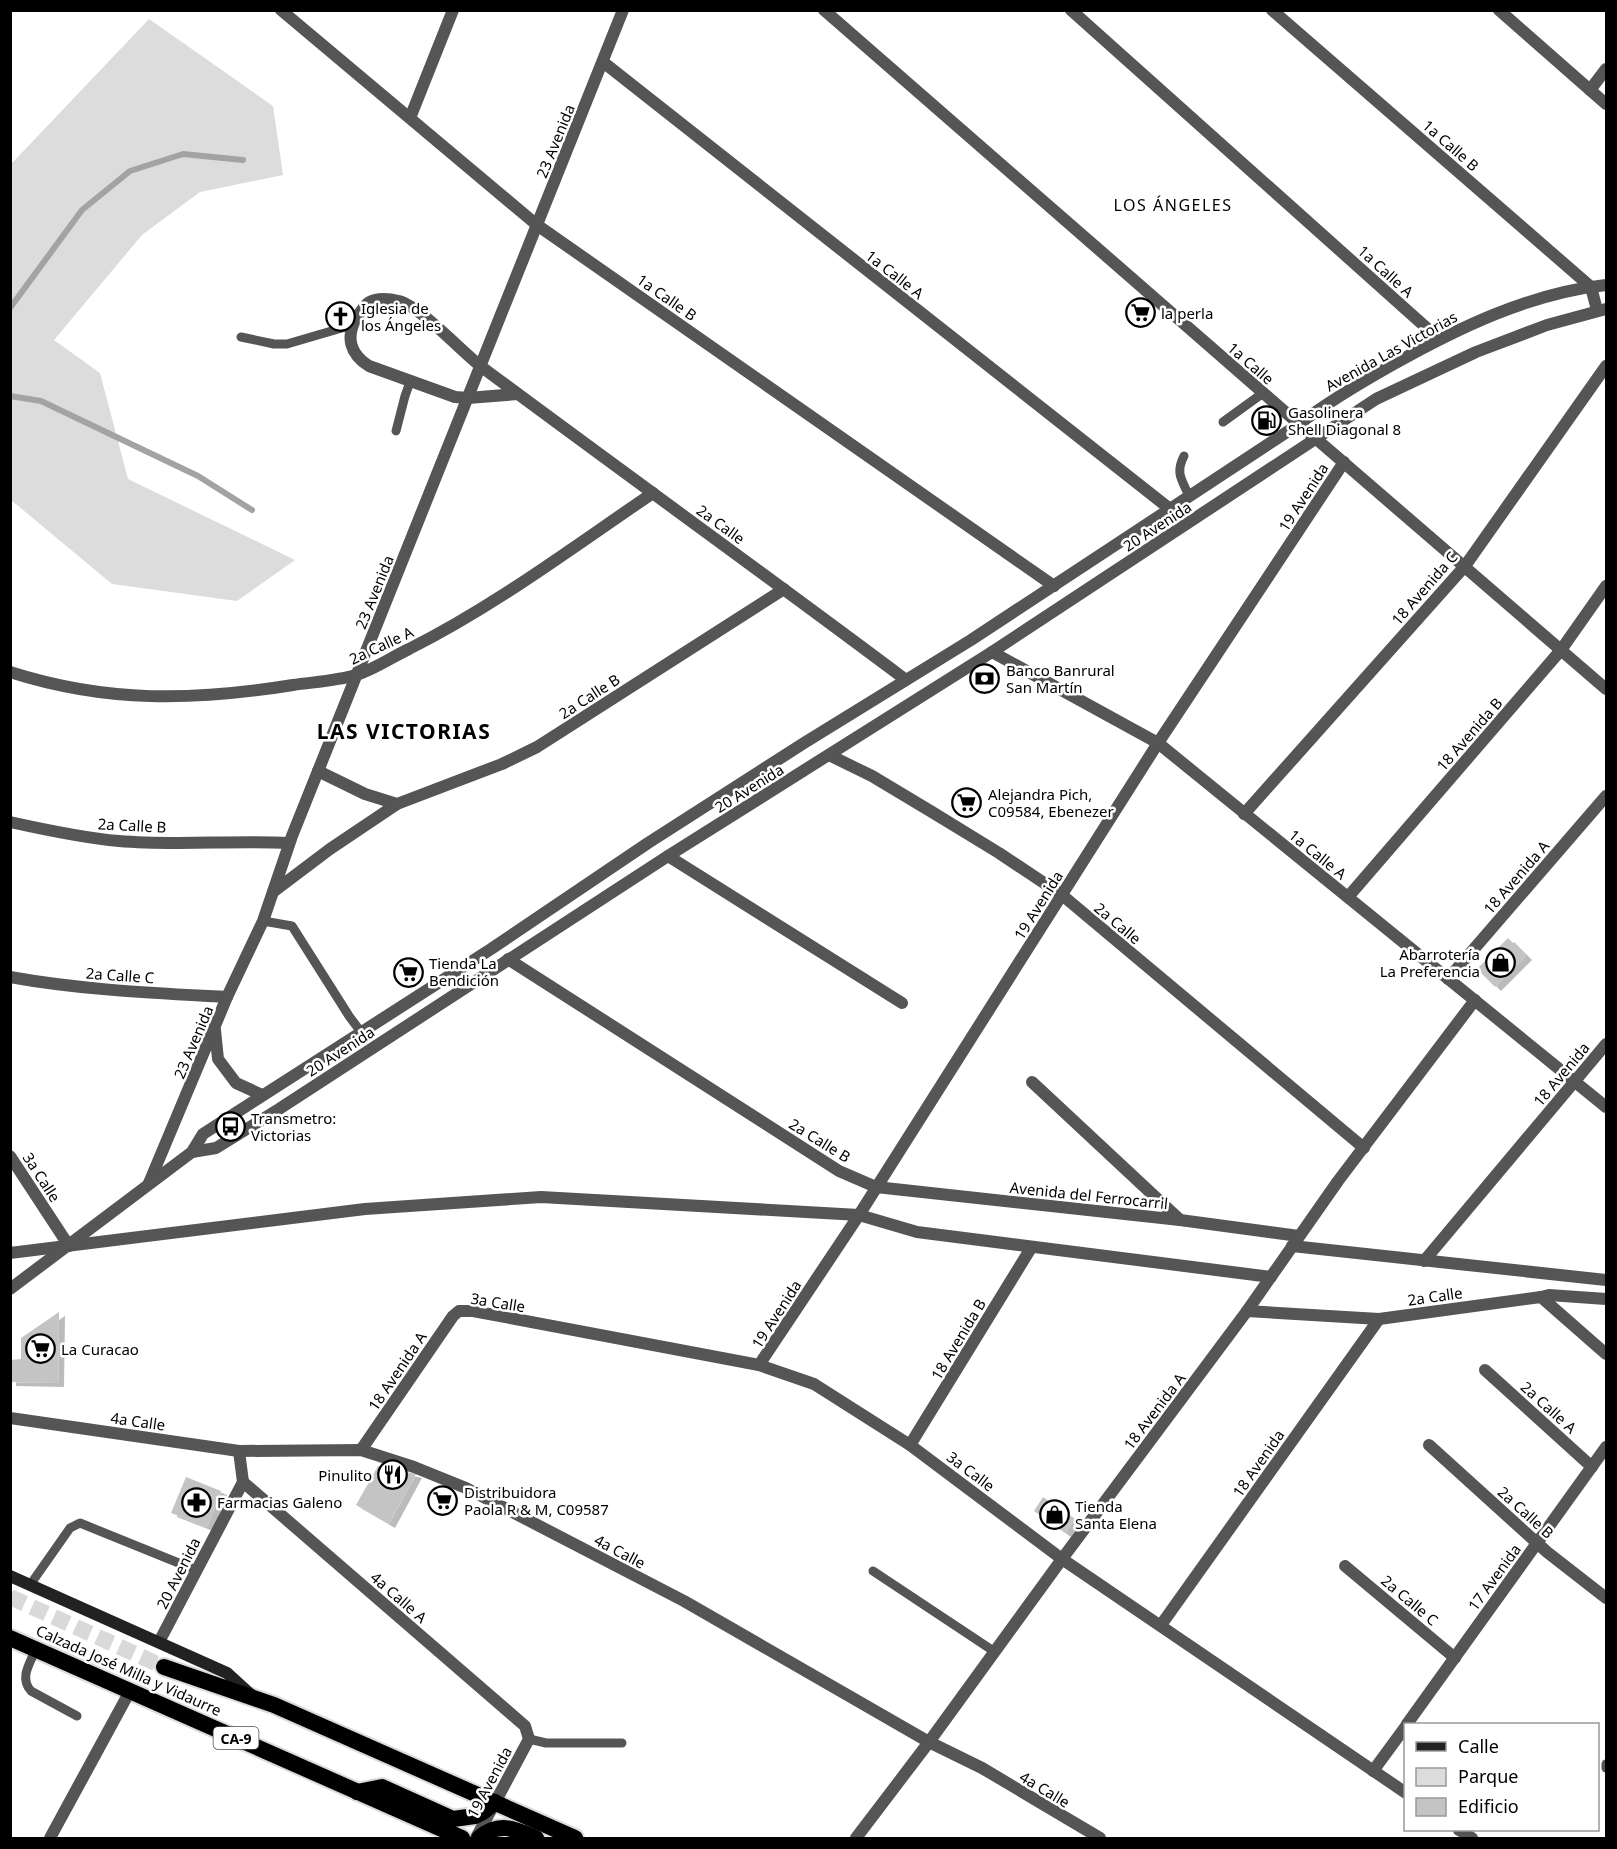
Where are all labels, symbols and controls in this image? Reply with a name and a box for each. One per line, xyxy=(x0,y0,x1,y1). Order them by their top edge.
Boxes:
street label: 23 Avenida xyxy=(531,101,579,181)
street label: 1a Calle B xyxy=(1419,115,1483,175)
district label: LOS ÁNGELES xyxy=(1114,194,1233,216)
street label: 1a Calle A xyxy=(1354,241,1418,302)
street label: 1a Calle A xyxy=(862,245,928,303)
street label: 1a Calle B xyxy=(633,269,701,325)
supermarket icon: la perla xyxy=(1124,297,1156,329)
place label: Iglesia de los Ángeles xyxy=(361,298,441,335)
church icon: Iglesia de los Ángeles xyxy=(324,301,356,333)
place label: la perla xyxy=(1161,303,1213,323)
street label: Avenida Las Victorias xyxy=(1321,306,1461,396)
street label: 1a Calle xyxy=(1224,337,1278,389)
place label: Gasolinera Shell Diagonal 8 xyxy=(1288,402,1401,439)
fuel station icon: Gasolinera Shell Diagonal 8 xyxy=(1251,405,1283,437)
street label: 19 Avenida xyxy=(1274,459,1332,535)
street label: 20 Avenida xyxy=(1119,497,1195,555)
street label: 2a Calle xyxy=(693,500,749,548)
street label: 18 Avenida C xyxy=(1387,547,1462,629)
street label: 23 Avenida xyxy=(350,552,398,632)
street label: 2a Calle A xyxy=(346,621,417,669)
place label: Banco Banrural San Martín xyxy=(1006,660,1115,697)
bank icon: Banco Banrural San Martín xyxy=(969,663,1001,695)
street label: 2a Calle B xyxy=(555,669,623,723)
street label: 18 Avenida B xyxy=(1432,693,1506,775)
district label: LAS VICTORIAS xyxy=(317,717,491,745)
street label: 20 Avenida xyxy=(711,759,787,817)
place label: Alejandra Pich, C09584, Ebenezer xyxy=(988,784,1114,821)
supermarket icon: Alejandra Pich, C09584, Ebenezer xyxy=(951,787,983,819)
street label: 2a Calle B xyxy=(97,813,167,837)
street label: 1a Calle A xyxy=(1285,825,1351,884)
street label: 18 Avenida A xyxy=(1479,836,1554,918)
street label: 19 Avenida xyxy=(1009,867,1067,943)
street label: 2a Calle xyxy=(1091,898,1145,948)
place label: Abarrotería La Preferencia xyxy=(1380,944,1480,981)
shop icon: Abarrotería La Preferencia xyxy=(1485,947,1517,979)
place label: Tienda La Bendición xyxy=(429,953,499,990)
supermarket icon: Tienda La Bendición xyxy=(392,956,424,988)
street label: 2a Calle C xyxy=(85,963,155,987)
street label: 23 Avenida xyxy=(169,1002,217,1082)
street label: 20 Avenida xyxy=(302,1022,378,1080)
street label: 18 Avenida xyxy=(1528,1038,1594,1110)
place label: Transmetro: Victorias xyxy=(251,1108,336,1145)
bus stop icon: Transmetro: Victorias xyxy=(214,1111,246,1143)
street label: 2a Calle B xyxy=(786,1113,854,1167)
street label: 3a Calle xyxy=(19,1148,65,1206)
street label: Avenida del Ferrocarril xyxy=(1009,1177,1169,1213)
street label: 19 Avenida xyxy=(747,1276,805,1352)
street label: 2a Calle xyxy=(1406,1282,1464,1310)
street label: 3a Calle xyxy=(469,1288,527,1316)
street label: 18 Avenida B xyxy=(926,1295,990,1383)
street label: 18 Avenida A xyxy=(363,1327,431,1414)
supermarket icon: La Curacao xyxy=(24,1333,56,1365)
place label: La Curacao xyxy=(61,1339,139,1359)
street label: 18 Avenida A xyxy=(1119,1368,1190,1453)
street label: 2a Calle A xyxy=(1517,1377,1581,1438)
street label: 4a Calle xyxy=(109,1407,167,1435)
street label: 18 Avenida xyxy=(1228,1426,1288,1500)
street label: 3a Calle xyxy=(943,1446,999,1496)
restaurant icon: Pinulito xyxy=(377,1459,409,1491)
place label: Pinulito xyxy=(318,1465,372,1485)
place label: Distribuidora Paola R & M, C09587 xyxy=(464,1482,609,1519)
street label: 2a Calle B xyxy=(1494,1482,1558,1542)
supermarket icon: Distribuidora Paola R & M, C09587 xyxy=(427,1485,459,1517)
pharmacy icon: Farmacias Galeno xyxy=(180,1486,212,1518)
place label: Farmacias Galeno xyxy=(217,1492,342,1512)
place label: Tienda Santa Elena xyxy=(1075,1496,1157,1533)
shop icon: Tienda Santa Elena xyxy=(1038,1499,1070,1531)
street label: 4a Calle xyxy=(591,1529,649,1573)
street label: 20 Avenida xyxy=(151,1534,205,1612)
street label: 17 Avenida xyxy=(1463,1540,1525,1614)
street label: 4a Calle A xyxy=(367,1567,432,1627)
street label: 2a Calle C xyxy=(1377,1570,1443,1630)
street label: Calzada José Milla y Vidaurre xyxy=(33,1620,225,1720)
legend xyxy=(1404,1723,1599,1831)
road number: CA-9 xyxy=(214,1727,258,1749)
text: Calle xyxy=(1458,1734,1499,1758)
street label: 19 Avenida xyxy=(462,1743,516,1821)
text: Parque xyxy=(1458,1764,1518,1788)
street label: 4a Calle xyxy=(1016,1766,1074,1812)
text: Edificio xyxy=(1458,1794,1519,1818)

